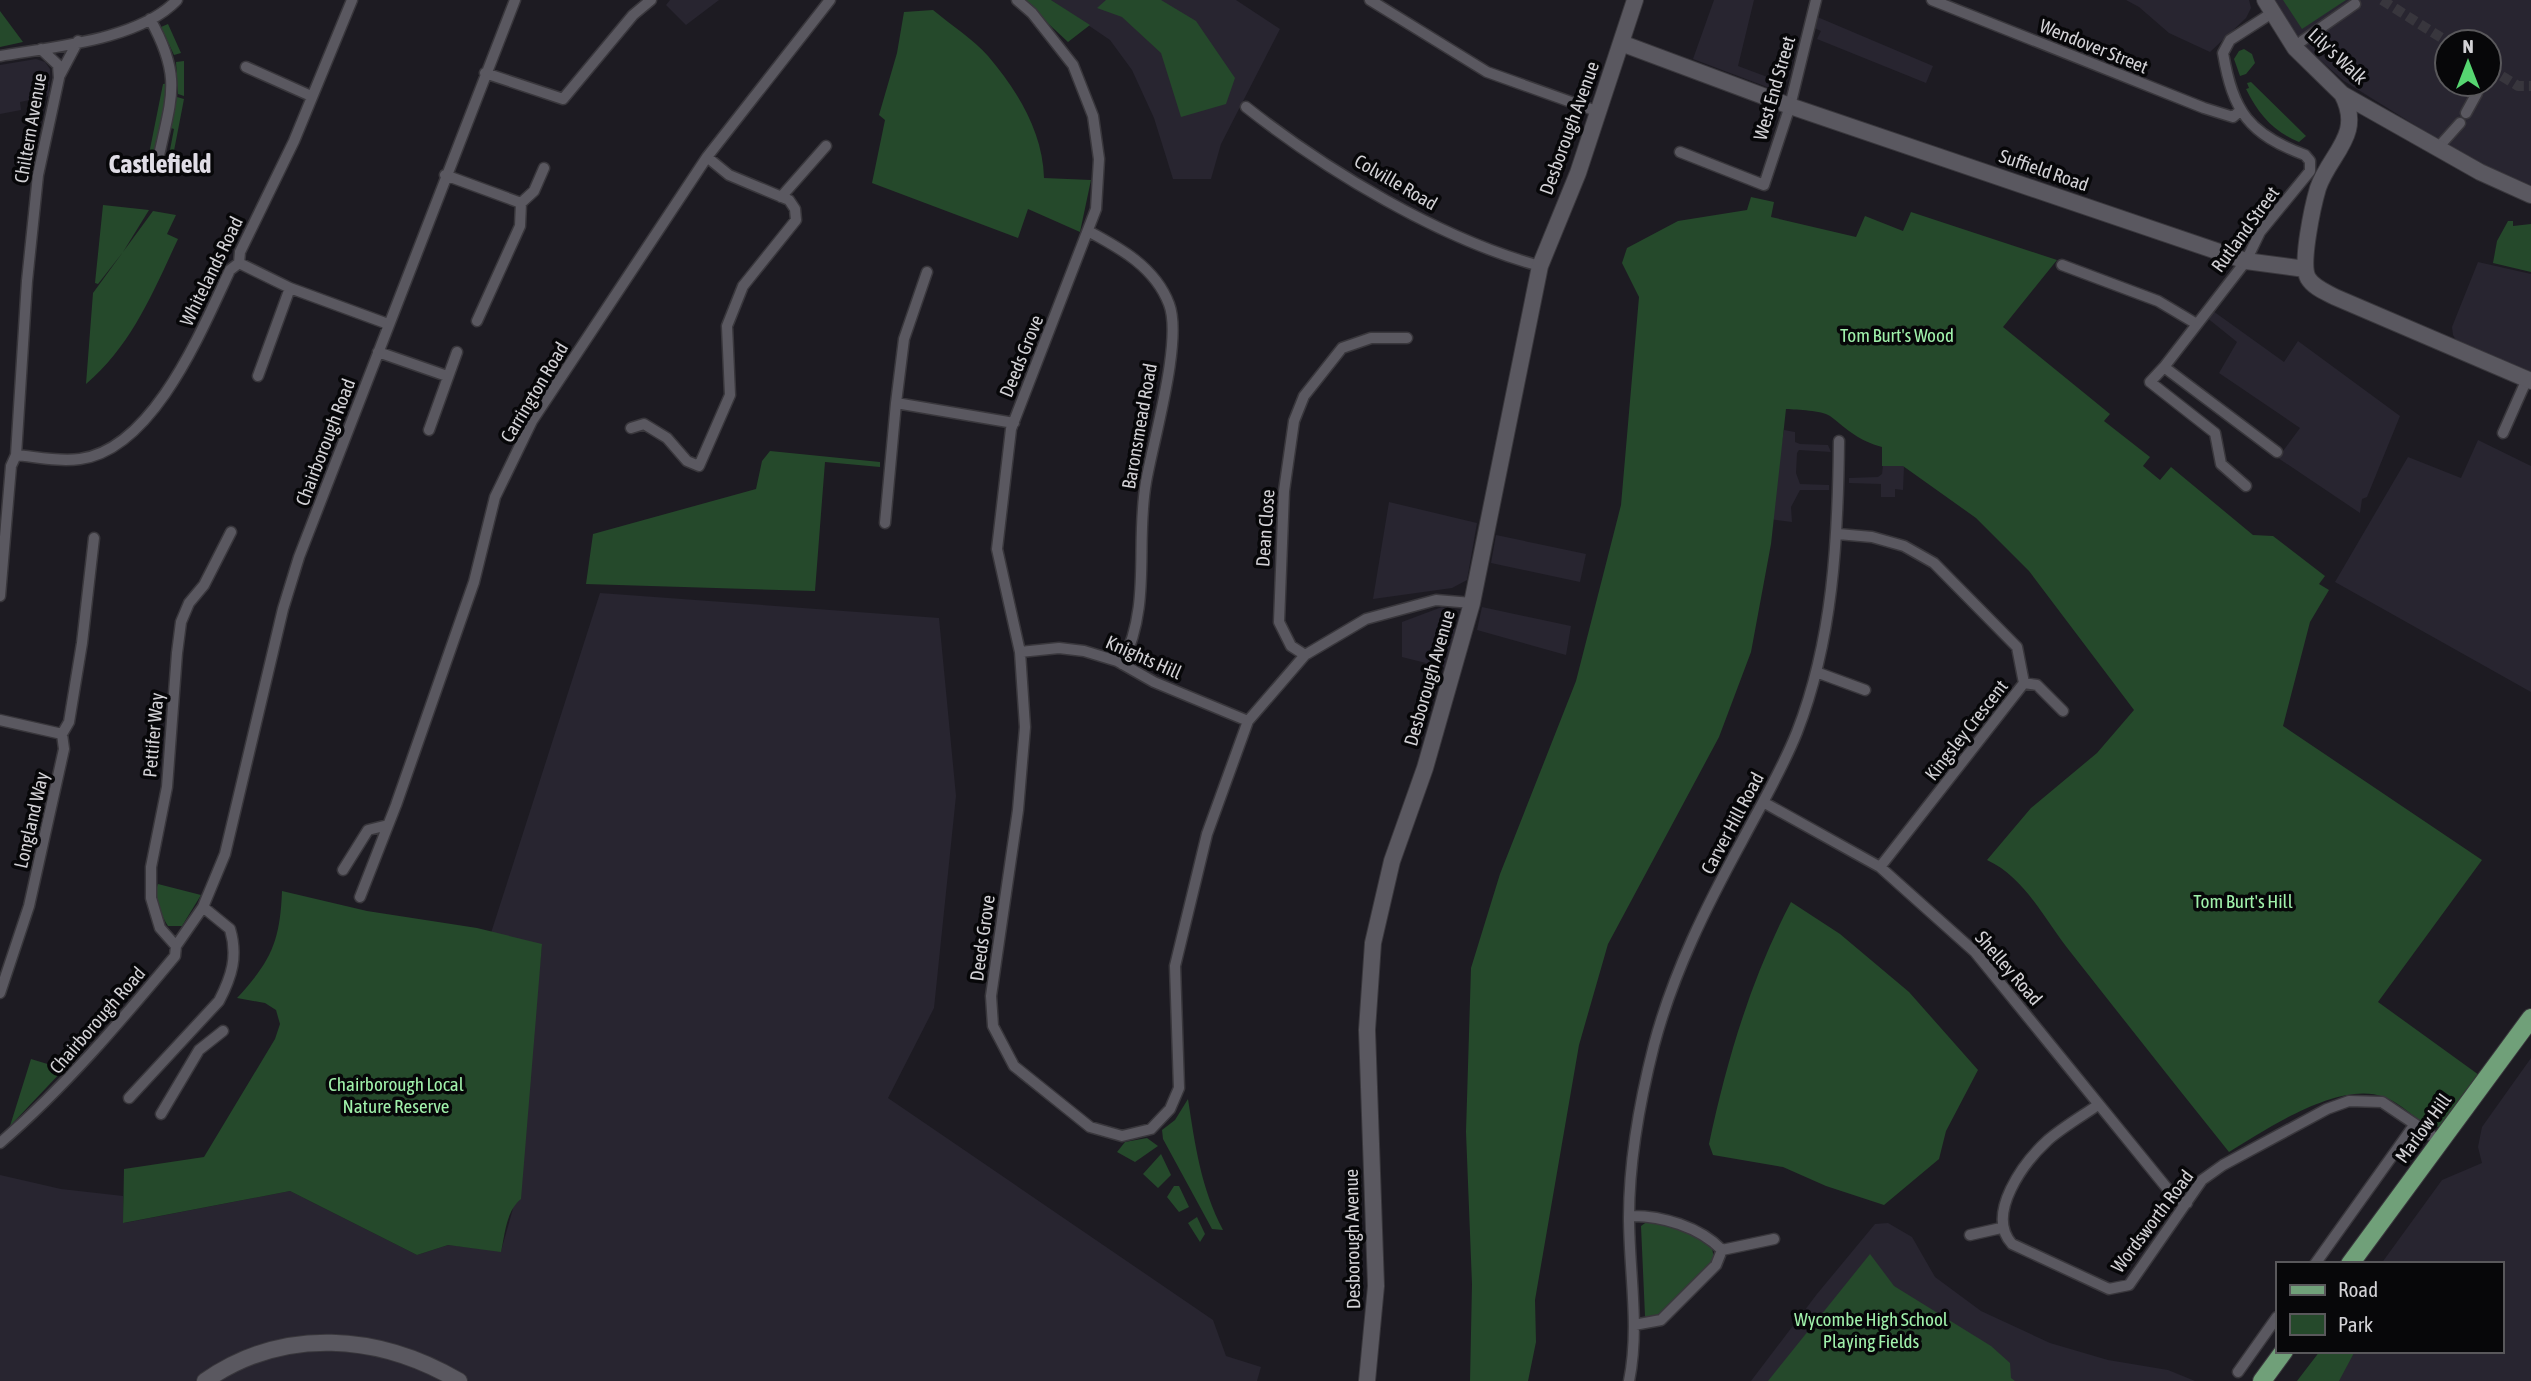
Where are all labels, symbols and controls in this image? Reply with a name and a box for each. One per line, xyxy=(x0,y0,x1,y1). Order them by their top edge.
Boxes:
street label: Wendover Street xyxy=(2037,14,2151,78)
street label: Lily's Walk xyxy=(2304,23,2372,89)
north arrow xyxy=(2433,28,2503,98)
street label: West End Street xyxy=(1749,33,1799,143)
text: N xyxy=(2462,35,2474,57)
street label: Desborough Avenue xyxy=(1535,58,1603,198)
street label: Chiltern Avenue xyxy=(10,71,50,185)
street label: Suffield Road xyxy=(1996,144,2092,196)
district label: Castlefield xyxy=(109,149,211,179)
street label: Colville Road xyxy=(1351,149,1441,215)
street label: Rutland Street xyxy=(2207,182,2283,276)
street label: Whitelands Road xyxy=(175,213,247,329)
street label: Deeds Grove xyxy=(995,312,1047,400)
park label: Tom Burt's Wood xyxy=(1840,324,1954,346)
street label: Carrington Road xyxy=(496,338,572,446)
street label: Baronsmead Road xyxy=(1117,361,1161,491)
street label: Chairborough Road xyxy=(291,375,359,509)
street label: Dean Close xyxy=(1251,489,1279,567)
street label: Desborough Avenue xyxy=(1399,608,1459,748)
street label: Knights Hill xyxy=(1103,631,1185,683)
street label: Kingsley Crescent xyxy=(1920,675,2012,785)
street label: Pettifer Way xyxy=(138,692,168,778)
street label: Carver Hill Road xyxy=(1696,768,1768,878)
street label: Longland Way xyxy=(9,770,53,870)
park label: Tom Burt's Hill xyxy=(2193,890,2293,912)
street label: Deeds Grove xyxy=(965,894,999,982)
street label: Shelley Road xyxy=(1971,927,2047,1009)
street label: Chairborough Road xyxy=(45,962,149,1078)
park label: Chairborough Local Nature Reserve xyxy=(328,1073,464,1117)
street label: Marlow Hill xyxy=(2391,1089,2455,1167)
street label: Wordsworth Road xyxy=(2106,1165,2198,1277)
street label: Desborough Avenue xyxy=(1340,1169,1364,1309)
legend xyxy=(2276,1262,2503,1353)
text: Road xyxy=(2338,1277,2378,1301)
park label: Wycombe High School Playing Fields xyxy=(1794,1308,1948,1352)
text: Park xyxy=(2338,1312,2373,1336)

